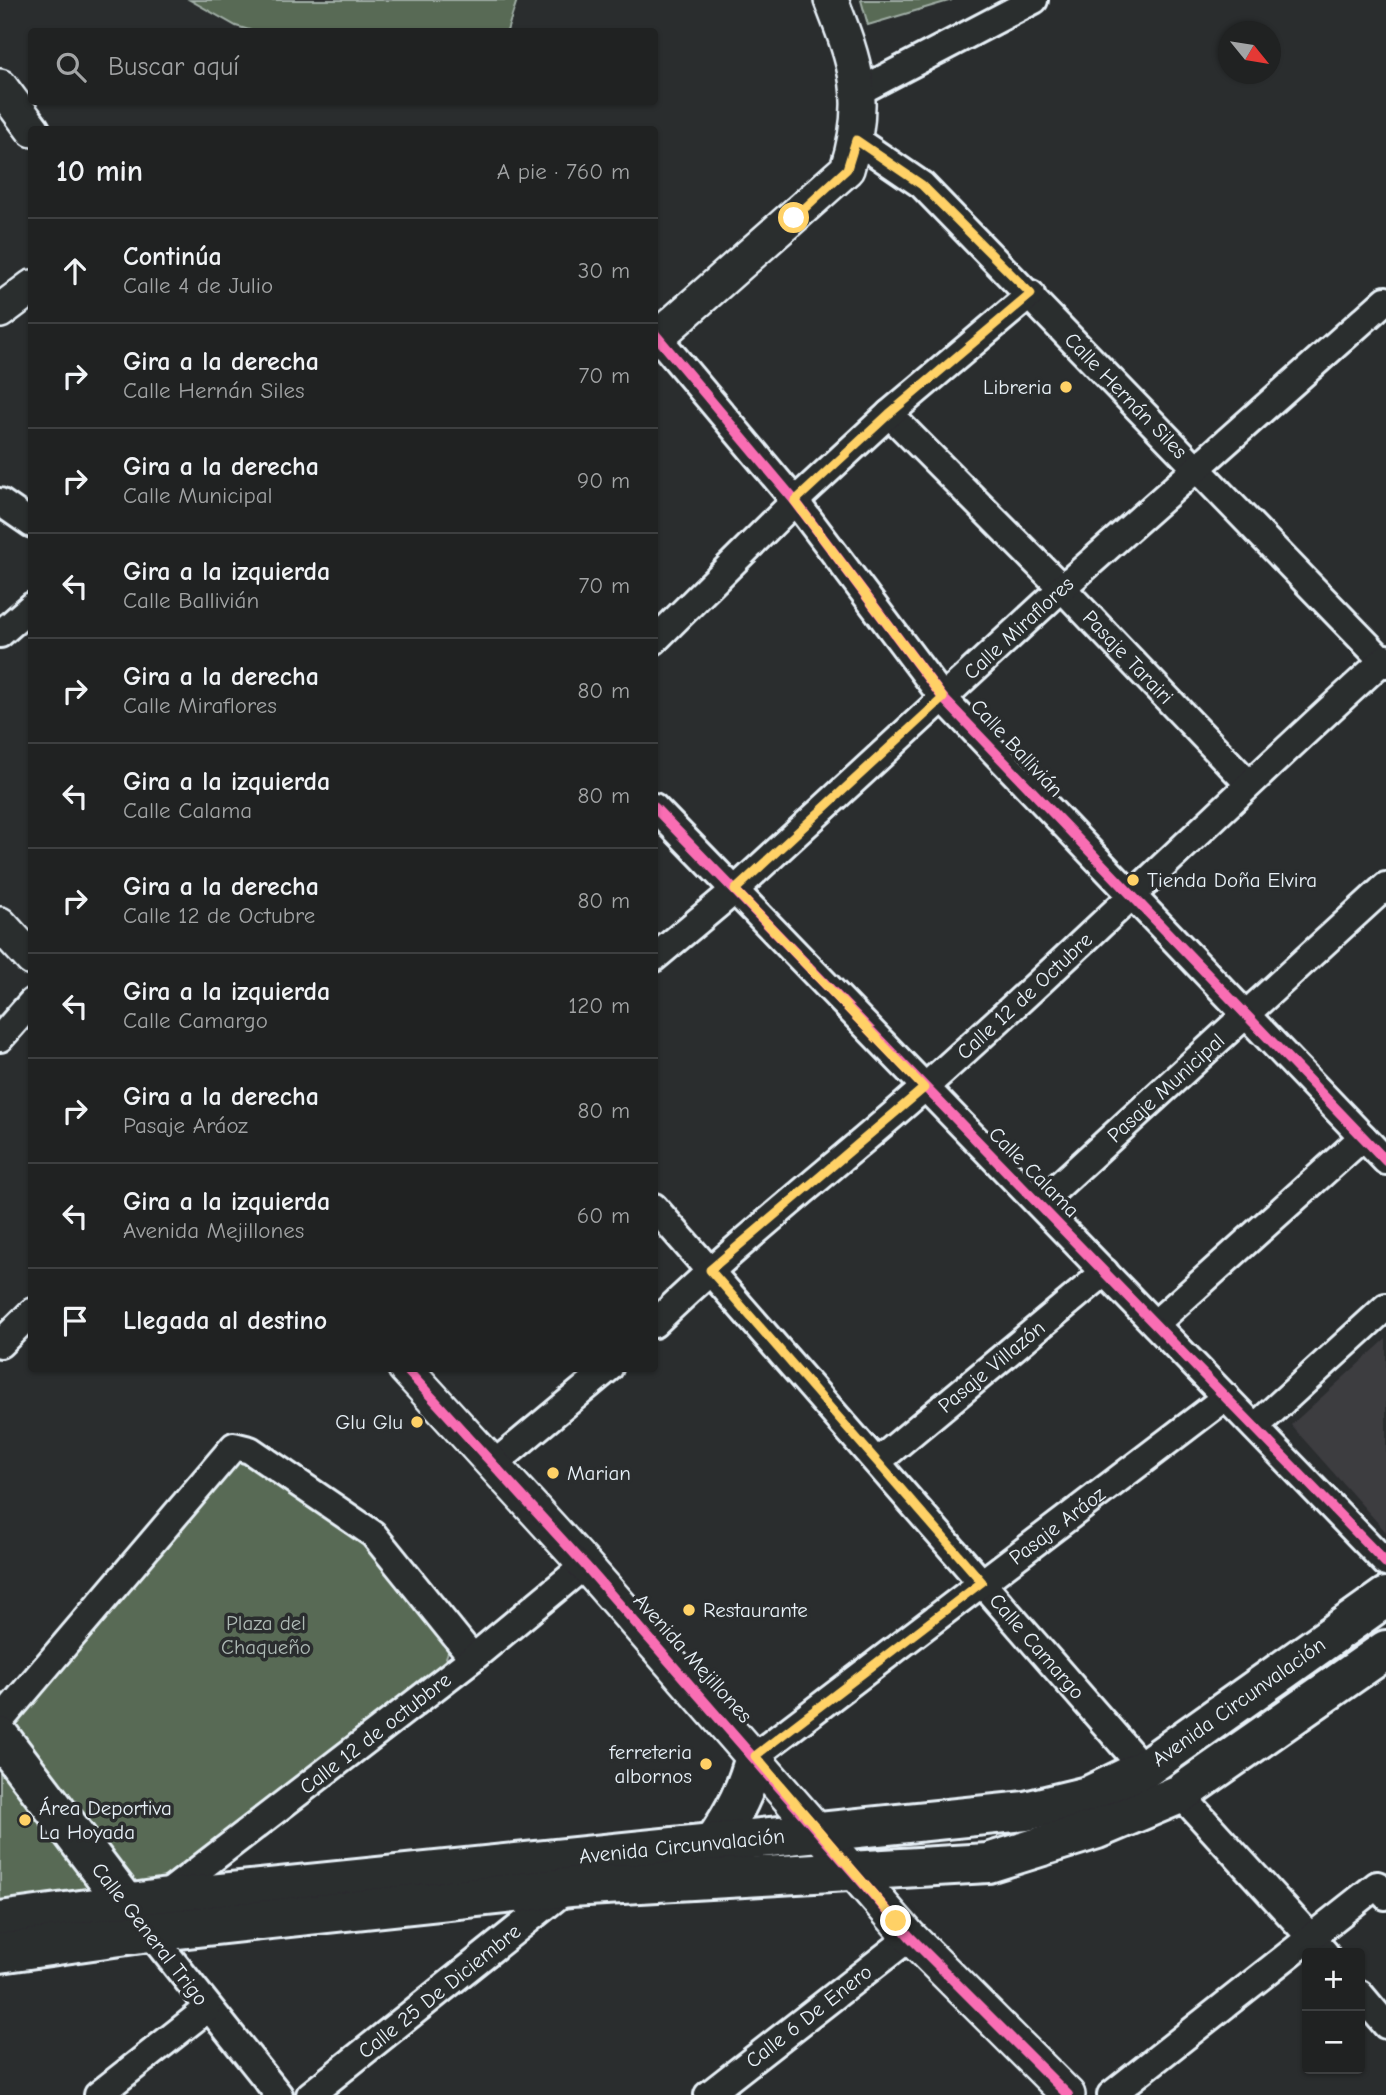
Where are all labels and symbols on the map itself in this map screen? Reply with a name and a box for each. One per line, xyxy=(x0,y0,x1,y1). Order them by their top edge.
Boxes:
north arrow xyxy=(1218,21,1281,84)
route start xyxy=(778,202,809,233)
street label: Calle Hernán Siles xyxy=(1060,328,1192,463)
place label: Libreria xyxy=(983,375,1052,399)
marker: Libreria xyxy=(1058,379,1074,395)
street label: Calle Miraflores xyxy=(959,571,1078,684)
street label: Pasaje Tarairi xyxy=(1078,605,1178,709)
street label: Calle Ballivián xyxy=(966,694,1068,802)
place label: Tienda Doña Elvira xyxy=(1147,868,1317,892)
marker: Tienda Doña Elvira xyxy=(1125,872,1141,888)
street label: Calle 12 de Octubre xyxy=(952,927,1097,1064)
street label: Pasaje Municipal xyxy=(1102,1028,1229,1147)
street label: Calle Calama xyxy=(984,1122,1084,1222)
street label: Pasaje Villazón xyxy=(933,1315,1050,1418)
place label: Glu Glu xyxy=(335,1410,403,1434)
marker: Glu Glu xyxy=(409,1414,425,1430)
place label: Marian xyxy=(567,1461,631,1485)
marker: Marian xyxy=(545,1465,561,1481)
street label: Pasaje Aráoz xyxy=(1005,1481,1110,1570)
street label: Avenida Mejillones xyxy=(629,1588,757,1728)
street label: Calle Camargo xyxy=(985,1589,1090,1704)
place label: Restaurante xyxy=(703,1598,808,1622)
marker: Restaurante xyxy=(681,1602,697,1618)
park label: Plaza del Chaqueño xyxy=(221,1611,311,1659)
street label: Avenida Circunvalación xyxy=(1147,1632,1330,1771)
street label: Calle 12 de octubbre xyxy=(295,1668,456,1799)
place label: ferreteria albornos xyxy=(608,1740,692,1788)
marker: ferreteria albornos xyxy=(698,1756,714,1772)
place label: Área Deportiva La Hoyada xyxy=(39,1796,172,1844)
marker: Área Deportiva La Hoyada xyxy=(17,1812,33,1828)
street label: Avenida Circunvalación xyxy=(578,1824,786,1868)
street label: Calle General Trigo xyxy=(87,1858,213,2010)
route end xyxy=(880,1905,911,1936)
street label: Calle 25 De Diciembre xyxy=(353,1919,525,2063)
street label: Calle 6 De Enero xyxy=(741,1959,877,2073)

